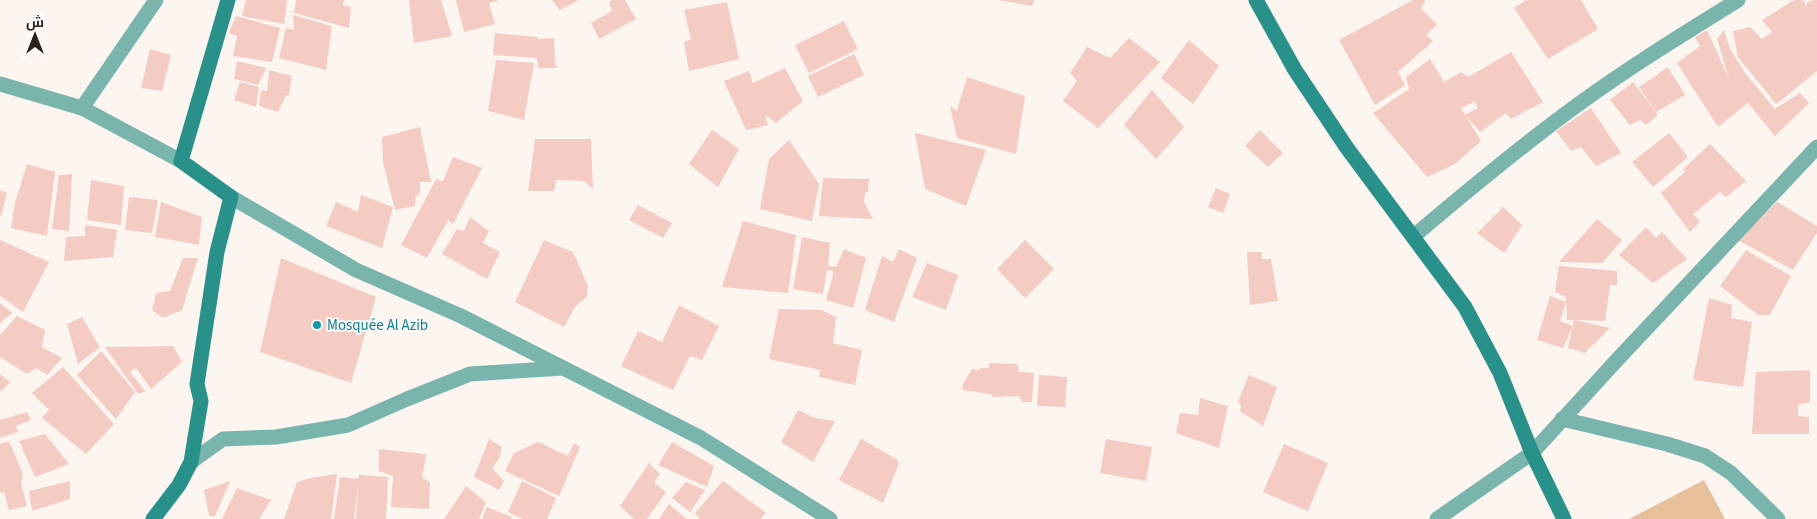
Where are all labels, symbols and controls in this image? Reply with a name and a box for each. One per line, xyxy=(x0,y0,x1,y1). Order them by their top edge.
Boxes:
north arrow xyxy=(10,10,60,60)
text: ش xyxy=(26,13,44,33)
place label: Mosquée Al Azib xyxy=(327,315,428,336)
marker: Mosquée Al Azib xyxy=(311,319,323,331)

